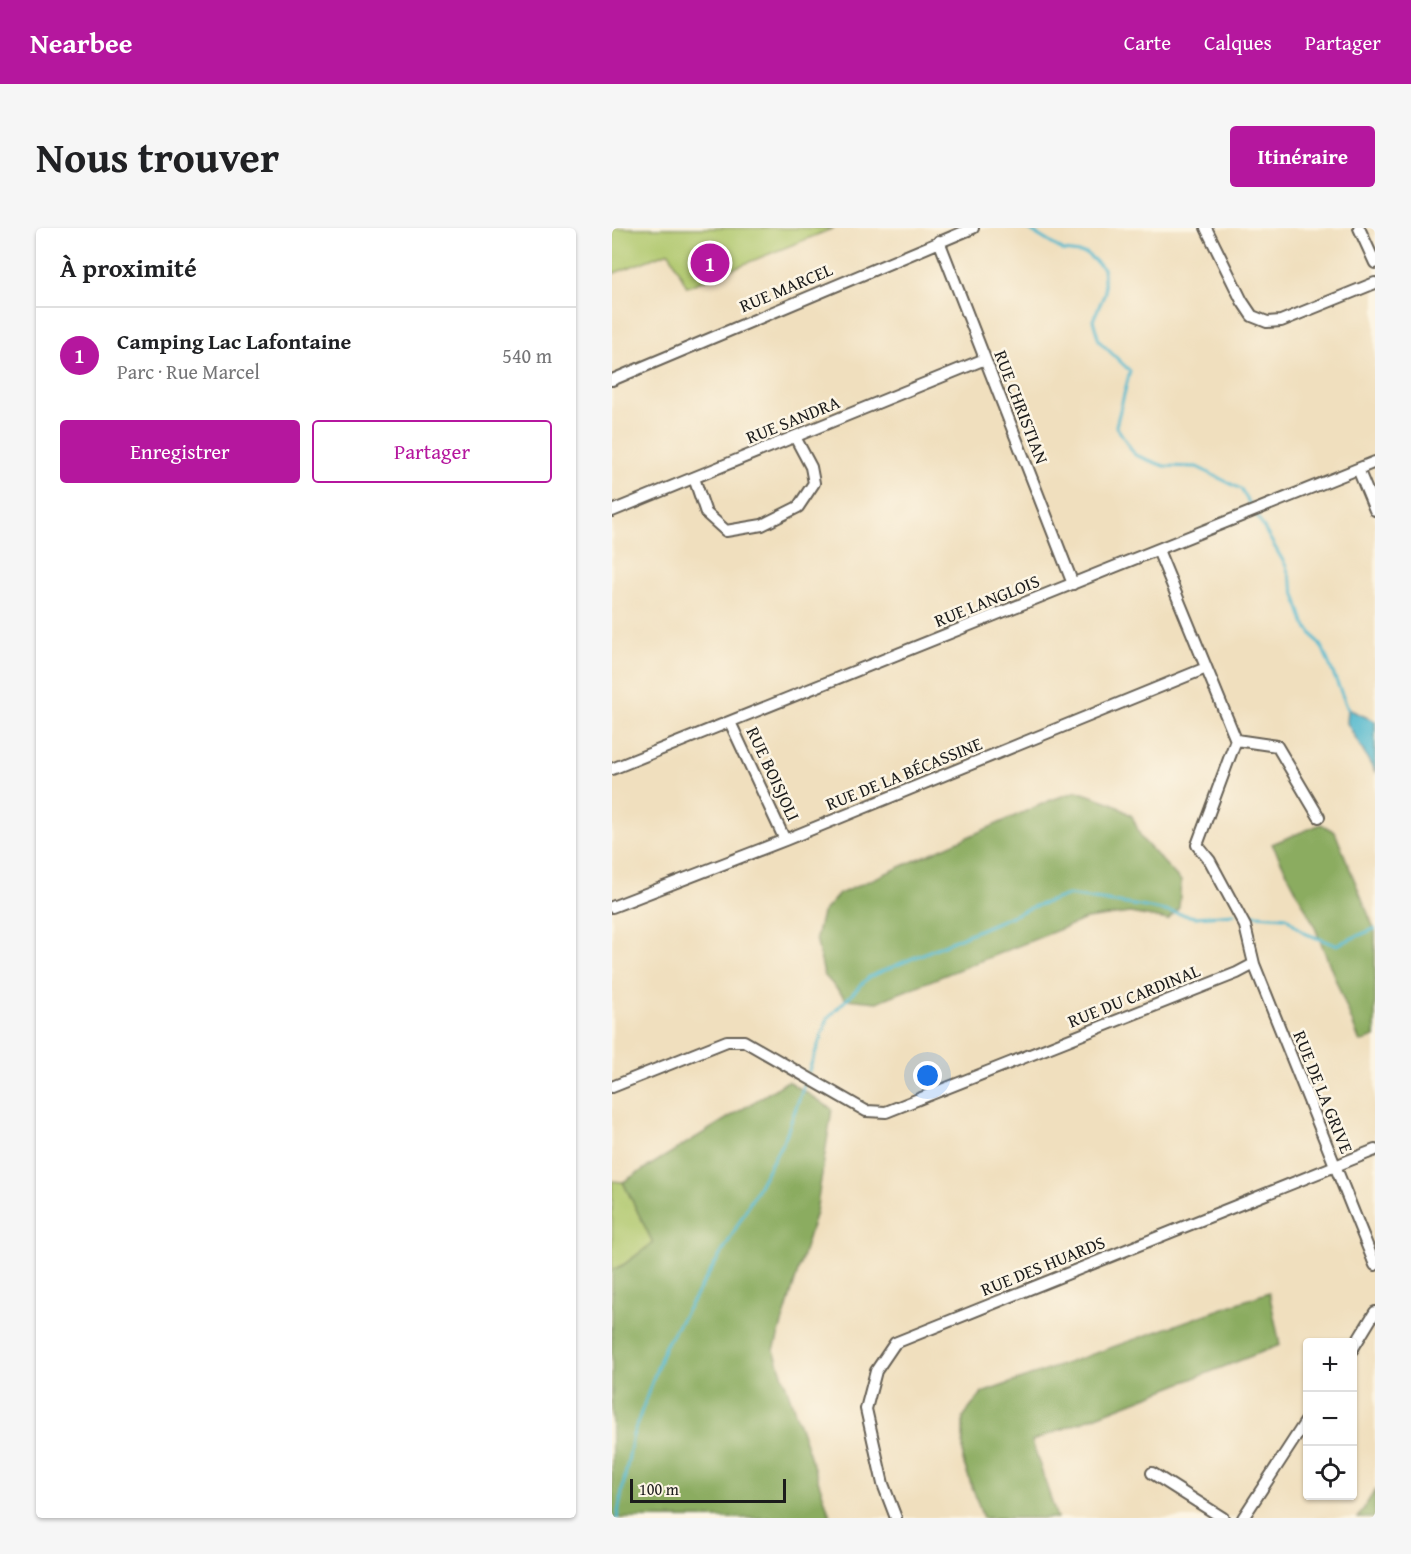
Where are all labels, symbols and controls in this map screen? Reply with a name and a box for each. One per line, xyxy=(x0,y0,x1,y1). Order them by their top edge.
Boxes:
text: Nearbee xyxy=(30,22,133,63)
text: Carte xyxy=(1124,27,1171,58)
text: Calques xyxy=(1204,27,1272,58)
text: Partager xyxy=(1305,27,1381,58)
text: Nous trouver xyxy=(36,126,279,187)
button: Itinéraire xyxy=(1230,126,1375,187)
pin: 1 xyxy=(690,240,730,285)
text: À proximité xyxy=(60,248,197,287)
street label: RUE MARCEL xyxy=(735,256,837,319)
text: Camping Lac Lafontaine xyxy=(117,325,351,357)
text: 1 xyxy=(74,341,85,370)
text: 540 m xyxy=(502,341,552,370)
street label: RUE CHRISTIAN xyxy=(987,346,1056,468)
text: Parc · Rue Marcel xyxy=(117,357,260,386)
street label: RUE SANDRA xyxy=(742,388,844,451)
button: Enregistrer xyxy=(60,420,300,483)
button: Partager xyxy=(312,420,552,483)
street label: RUE LANGLOIS xyxy=(930,567,1044,634)
street label: RUE BOISJOLI xyxy=(740,722,807,826)
street label: RUE DE LA BÉCASSINE xyxy=(822,730,986,817)
street label: RUE DU CARDINAL xyxy=(1064,957,1204,1034)
street label: RUE DE LA GRIVE xyxy=(1287,1026,1360,1157)
your location xyxy=(913,1061,942,1090)
street label: RUE DES HUARDS xyxy=(977,1228,1109,1303)
map controls xyxy=(1303,1338,1357,1500)
button: + xyxy=(1303,1338,1357,1392)
button: − xyxy=(1303,1392,1357,1446)
button: locate xyxy=(1303,1446,1357,1500)
scale bar xyxy=(630,1476,786,1504)
text: 100 m xyxy=(639,1477,679,1501)

